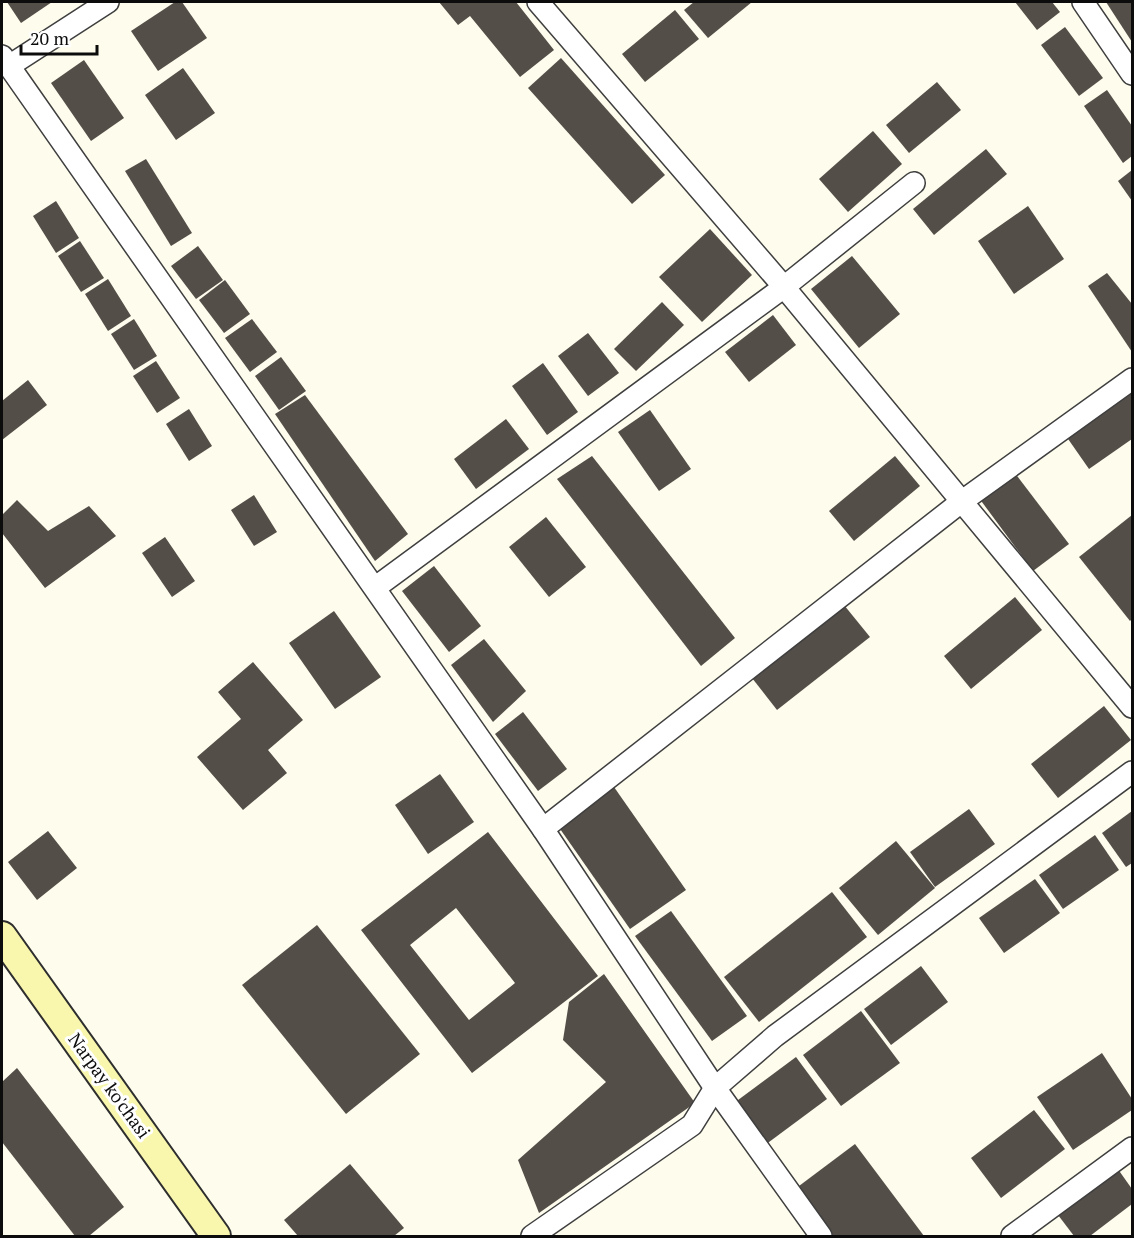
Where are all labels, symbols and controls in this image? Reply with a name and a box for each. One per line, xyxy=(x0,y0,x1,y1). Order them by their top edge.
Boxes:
scale bar xyxy=(21,18,98,56)
text: 20 m xyxy=(30,26,70,50)
street label: Narpay ko'chasi xyxy=(63,1028,156,1143)

